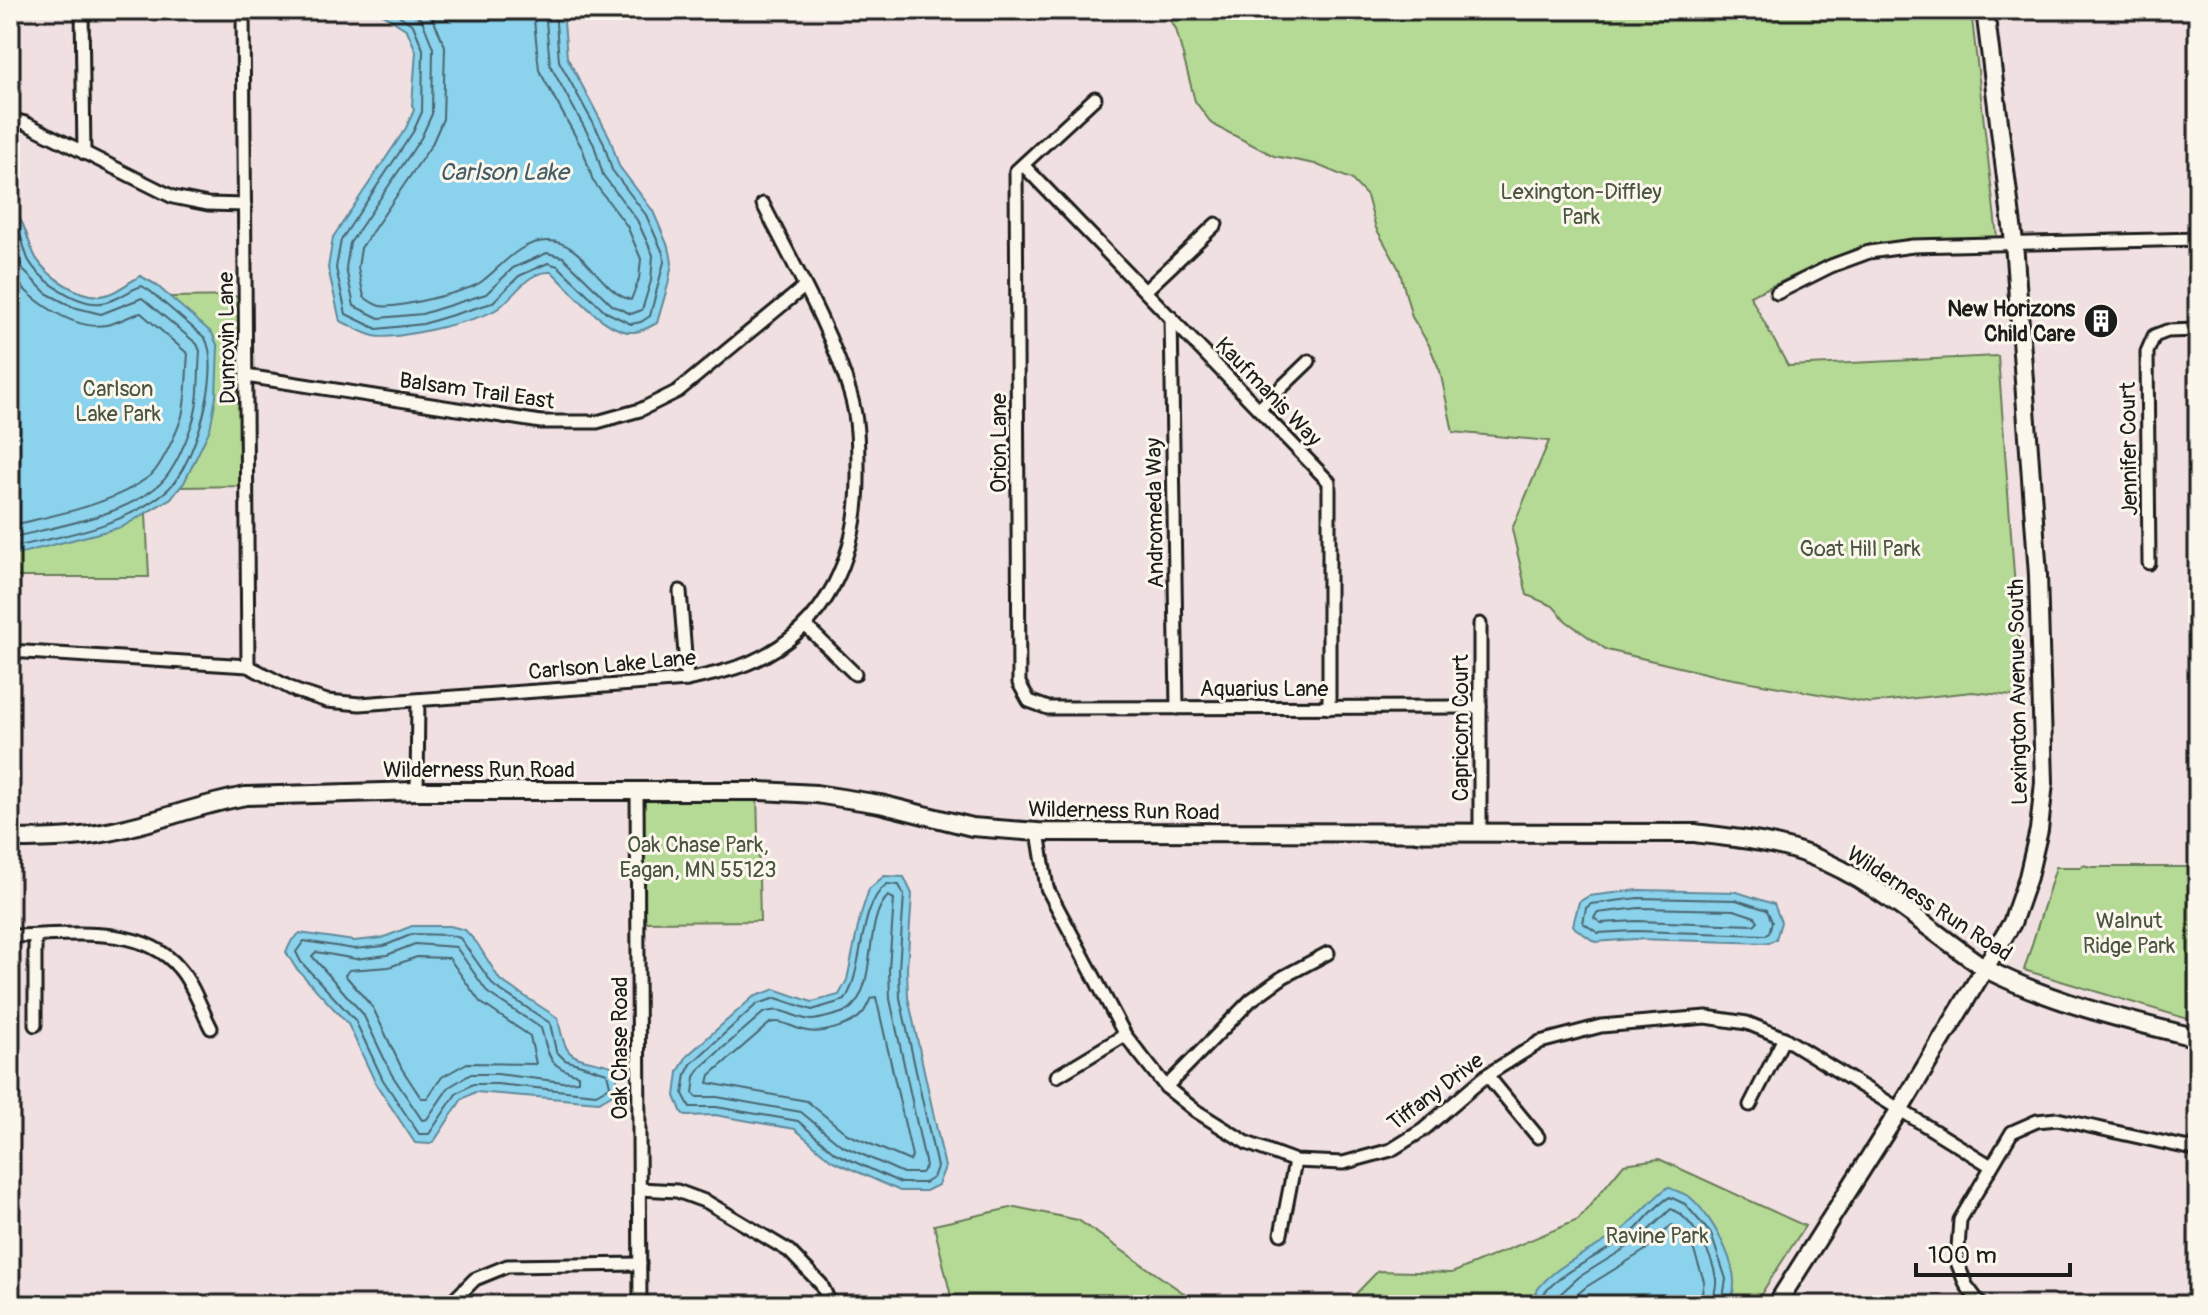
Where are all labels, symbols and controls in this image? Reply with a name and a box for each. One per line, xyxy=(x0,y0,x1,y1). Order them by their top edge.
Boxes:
water label: Carlson Lake xyxy=(440,158,571,187)
park label: Lexington-Diffley Park xyxy=(1500,178,1662,231)
street label: Dunrovin Lane xyxy=(212,271,242,404)
place label: New Horizons Child Care xyxy=(1947,295,2076,348)
building icon: New Horizons Child Care xyxy=(2082,302,2120,340)
street label: Kaufmanis Way xyxy=(1209,331,1328,452)
street label: Balsam Trail East xyxy=(398,366,556,416)
park label: Carlson Lake Park xyxy=(75,375,161,428)
street label: Jennifer Court xyxy=(2114,382,2144,516)
street label: Orion Lane xyxy=(985,393,1013,493)
street label: Andromeda Way xyxy=(1140,437,1170,589)
park label: Goat Hill Park xyxy=(1799,535,1921,563)
street label: Lexington Avenue South xyxy=(2002,579,2034,805)
street label: Carlson Lake Lane xyxy=(527,644,697,686)
street label: Capricorn Court xyxy=(1447,654,1475,802)
street label: Aquarius Lane xyxy=(1200,675,1328,703)
street label: Wilderness Run Road xyxy=(383,756,575,784)
street label: Wilderness Run Road xyxy=(1028,795,1220,827)
park label: Oak Chase Park, Eagan, MN 55123 xyxy=(620,831,776,884)
street label: Wilderness Run Road xyxy=(1841,840,2018,968)
park label: Walnut Ridge Park xyxy=(2083,907,2175,960)
street label: Oak Chase Road xyxy=(606,976,634,1120)
street label: Tiffany Drive xyxy=(1382,1046,1489,1137)
park label: Ravine Park xyxy=(1605,1222,1709,1250)
scale bar xyxy=(1916,1227,2070,1277)
text: 100 m xyxy=(1928,1241,1997,1270)

